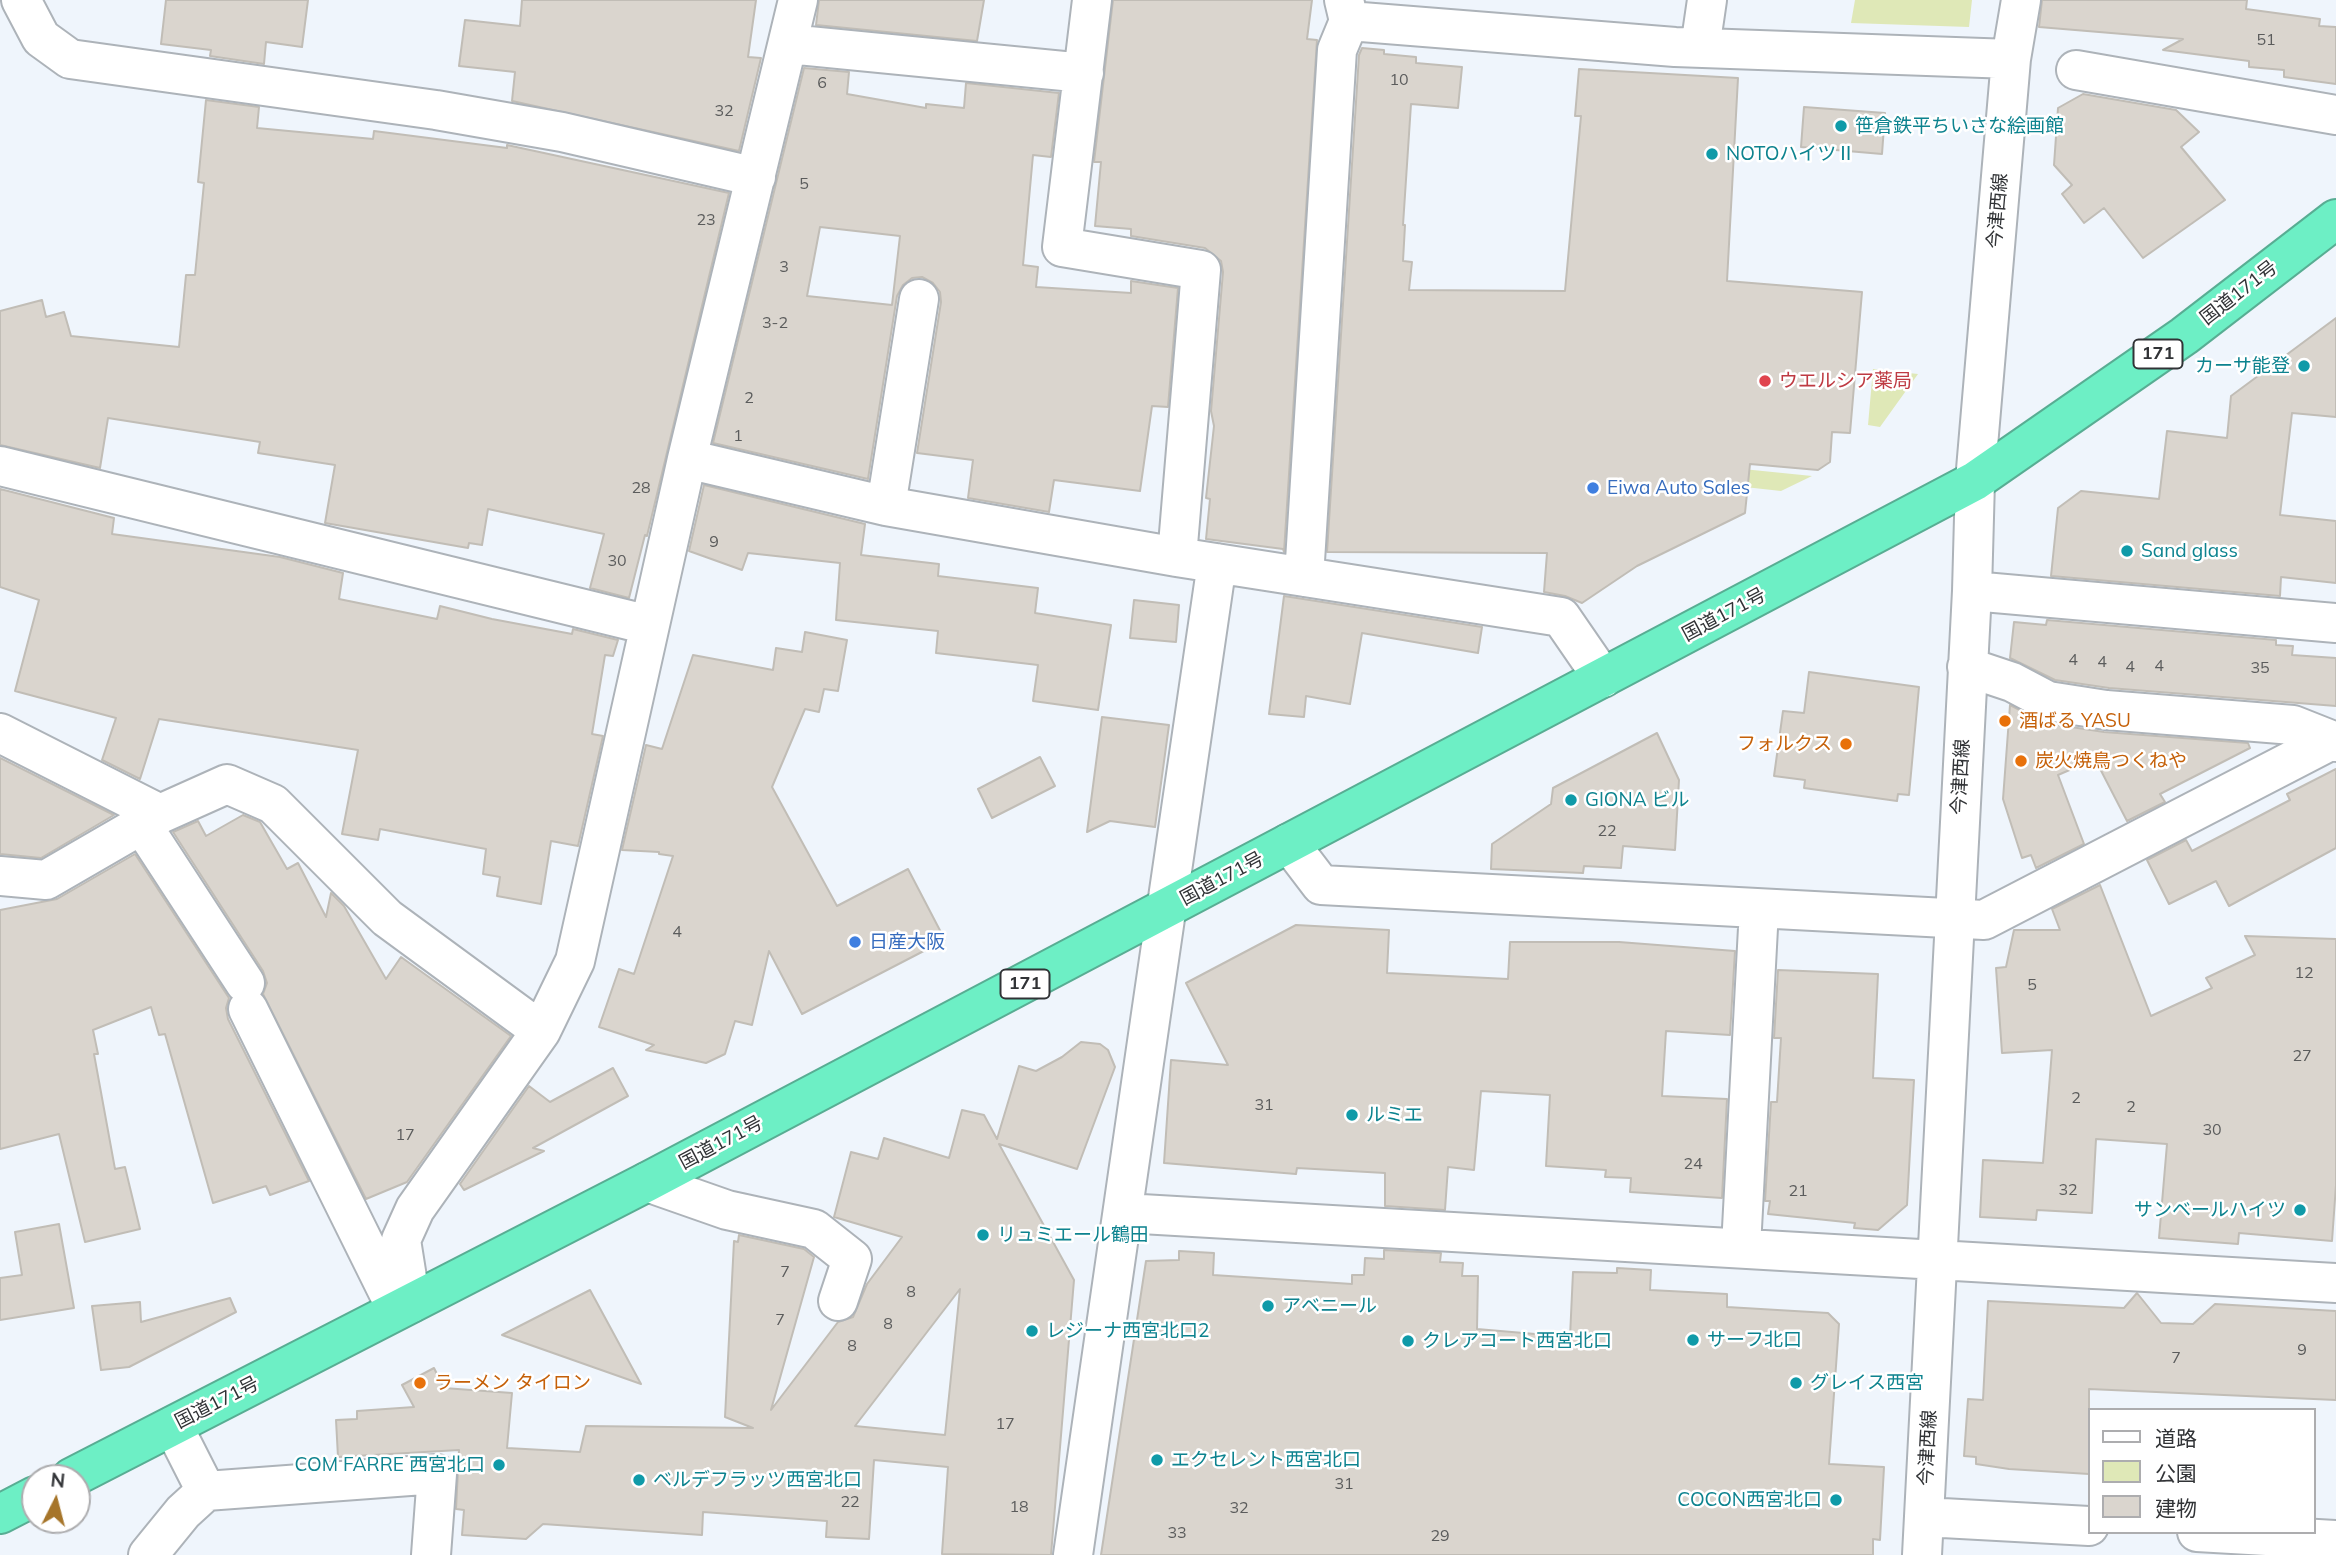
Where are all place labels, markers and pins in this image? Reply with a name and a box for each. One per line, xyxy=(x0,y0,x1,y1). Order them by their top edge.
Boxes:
place label: 笹倉鉄平ちいさな絵画館 xyxy=(1855,115,2064,137)
marker: 笹倉鉄平ちいさな絵画館 xyxy=(1833,118,1849,134)
place label: NOTOハイツⅡ xyxy=(1726,143,1855,165)
marker: NOTOハイツⅡ xyxy=(1704,146,1720,162)
place label: カーサ能登 xyxy=(2195,355,2290,377)
marker: カーサ能登 xyxy=(2296,358,2312,374)
place label: ウエルシア薬局 xyxy=(1779,370,1912,392)
marker: ウエルシア薬局 xyxy=(1757,373,1773,389)
place label: Eiwa Auto Sales xyxy=(1607,477,1750,499)
marker: Eiwa Auto Sales xyxy=(1585,480,1601,496)
place label: Sand glass xyxy=(2141,540,2238,562)
marker: Sand glass xyxy=(2119,543,2135,559)
place label: 酒ばる YASU xyxy=(2019,710,2131,732)
marker: 酒ばる YASU xyxy=(1997,713,2013,729)
place label: フォルクス xyxy=(1737,733,1832,755)
marker: フォルクス xyxy=(1838,736,1854,752)
place label: 炭火焼鳥つくねや xyxy=(2035,750,2187,772)
marker: 炭火焼鳥つくねや xyxy=(2013,753,2029,769)
place label: GIONA ビル xyxy=(1585,789,1690,811)
marker: GIONA ビル xyxy=(1563,792,1579,808)
place label: 日産大阪 xyxy=(869,931,945,953)
marker: 日産大阪 xyxy=(847,934,863,950)
place label: ルミエ xyxy=(1366,1104,1423,1126)
marker: ルミエ xyxy=(1344,1107,1360,1123)
place label: サンベールハイツ xyxy=(2134,1199,2286,1221)
marker: サンベールハイツ xyxy=(2292,1202,2308,1218)
place label: リュミエール鶴田 xyxy=(997,1224,1149,1246)
marker: リュミエール鶴田 xyxy=(975,1227,991,1243)
place label: アベニール xyxy=(1282,1295,1377,1317)
marker: アベニール xyxy=(1260,1298,1276,1314)
place label: レジーナ西宮北口2 xyxy=(1046,1320,1209,1342)
marker: レジーナ西宮北口2 xyxy=(1024,1323,1040,1339)
place label: サーフ北口 xyxy=(1707,1329,1802,1351)
place label: クレアコート西宮北口 xyxy=(1422,1330,1612,1352)
marker: サーフ北口 xyxy=(1685,1332,1701,1348)
marker: クレアコート西宮北口 xyxy=(1400,1333,1416,1349)
place label: ラーメン タイロン xyxy=(434,1372,591,1394)
place label: グレイス西宮 xyxy=(1810,1372,1924,1394)
marker: ラーメン タイロン xyxy=(412,1375,428,1391)
marker: グレイス西宮 xyxy=(1788,1375,1804,1391)
place label: エクセレント西宮北口 xyxy=(1171,1449,1361,1471)
marker: エクセレント西宮北口 xyxy=(1149,1452,1165,1468)
place label: COM FARRE 西宮北口 xyxy=(295,1454,485,1476)
marker: COM FARRE 西宮北口 xyxy=(491,1457,507,1473)
place label: ベルデフラッツ西宮北口 xyxy=(653,1469,862,1491)
marker: ベルデフラッツ西宮北口 xyxy=(631,1472,647,1488)
place label: COCON西宮北口 xyxy=(1677,1489,1822,1511)
marker: COCON西宮北口 xyxy=(1828,1492,1844,1508)

